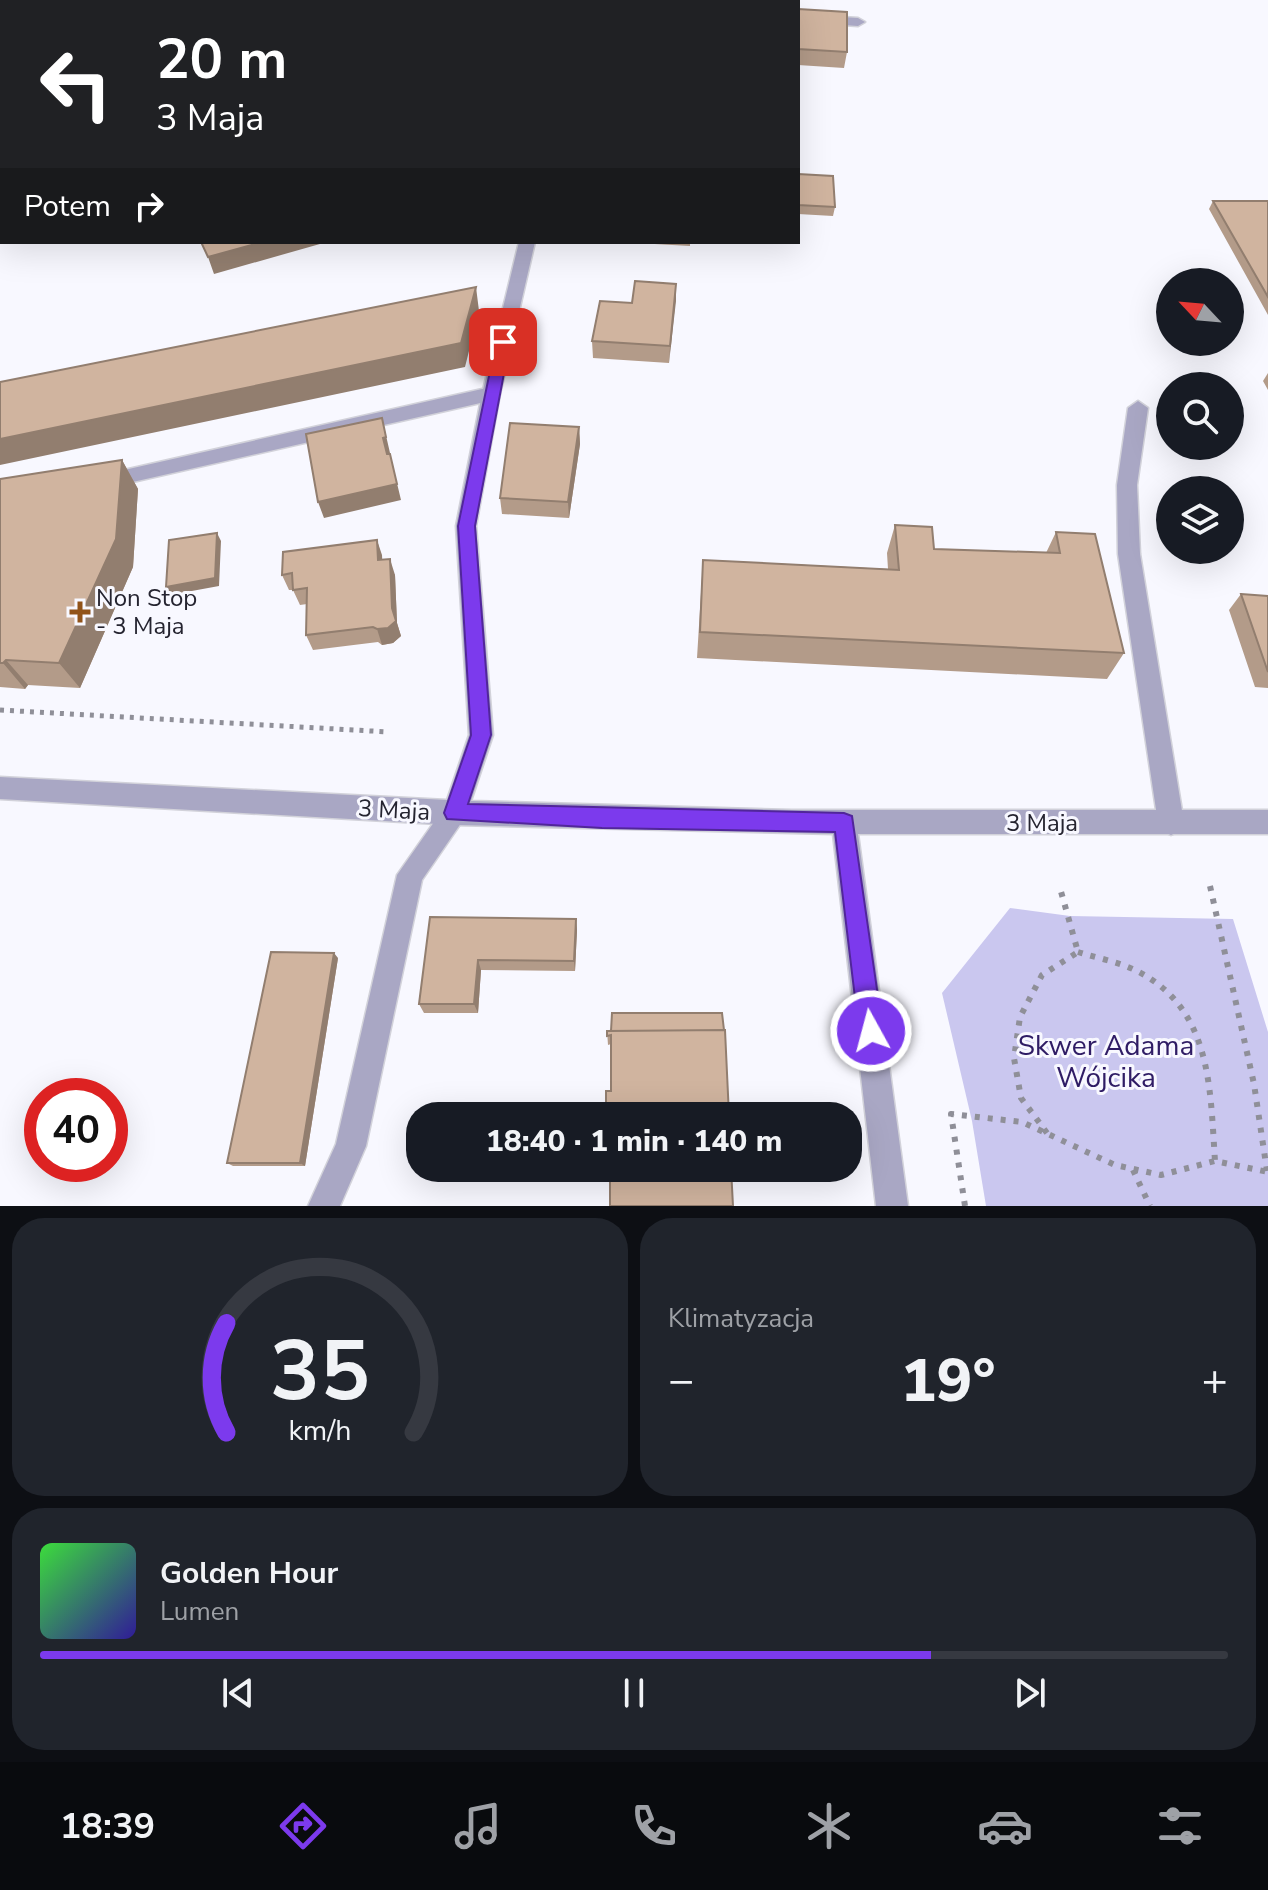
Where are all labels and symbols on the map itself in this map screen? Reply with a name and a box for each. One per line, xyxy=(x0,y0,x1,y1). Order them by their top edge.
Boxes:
north arrow xyxy=(1156,268,1244,356)
pin xyxy=(469,308,537,376)
place label: Non Stop - 3 Maja xyxy=(96,582,197,642)
marker: Non Stop - 3 Maja xyxy=(71,603,89,621)
street label: 3 Maja xyxy=(357,792,431,828)
street label: 3 Maja xyxy=(1006,807,1078,839)
position arrow xyxy=(829,989,913,1073)
park label: Skwer Adama Wójcika xyxy=(1018,1027,1194,1097)
speed limit sign: 40 xyxy=(24,1078,128,1182)

